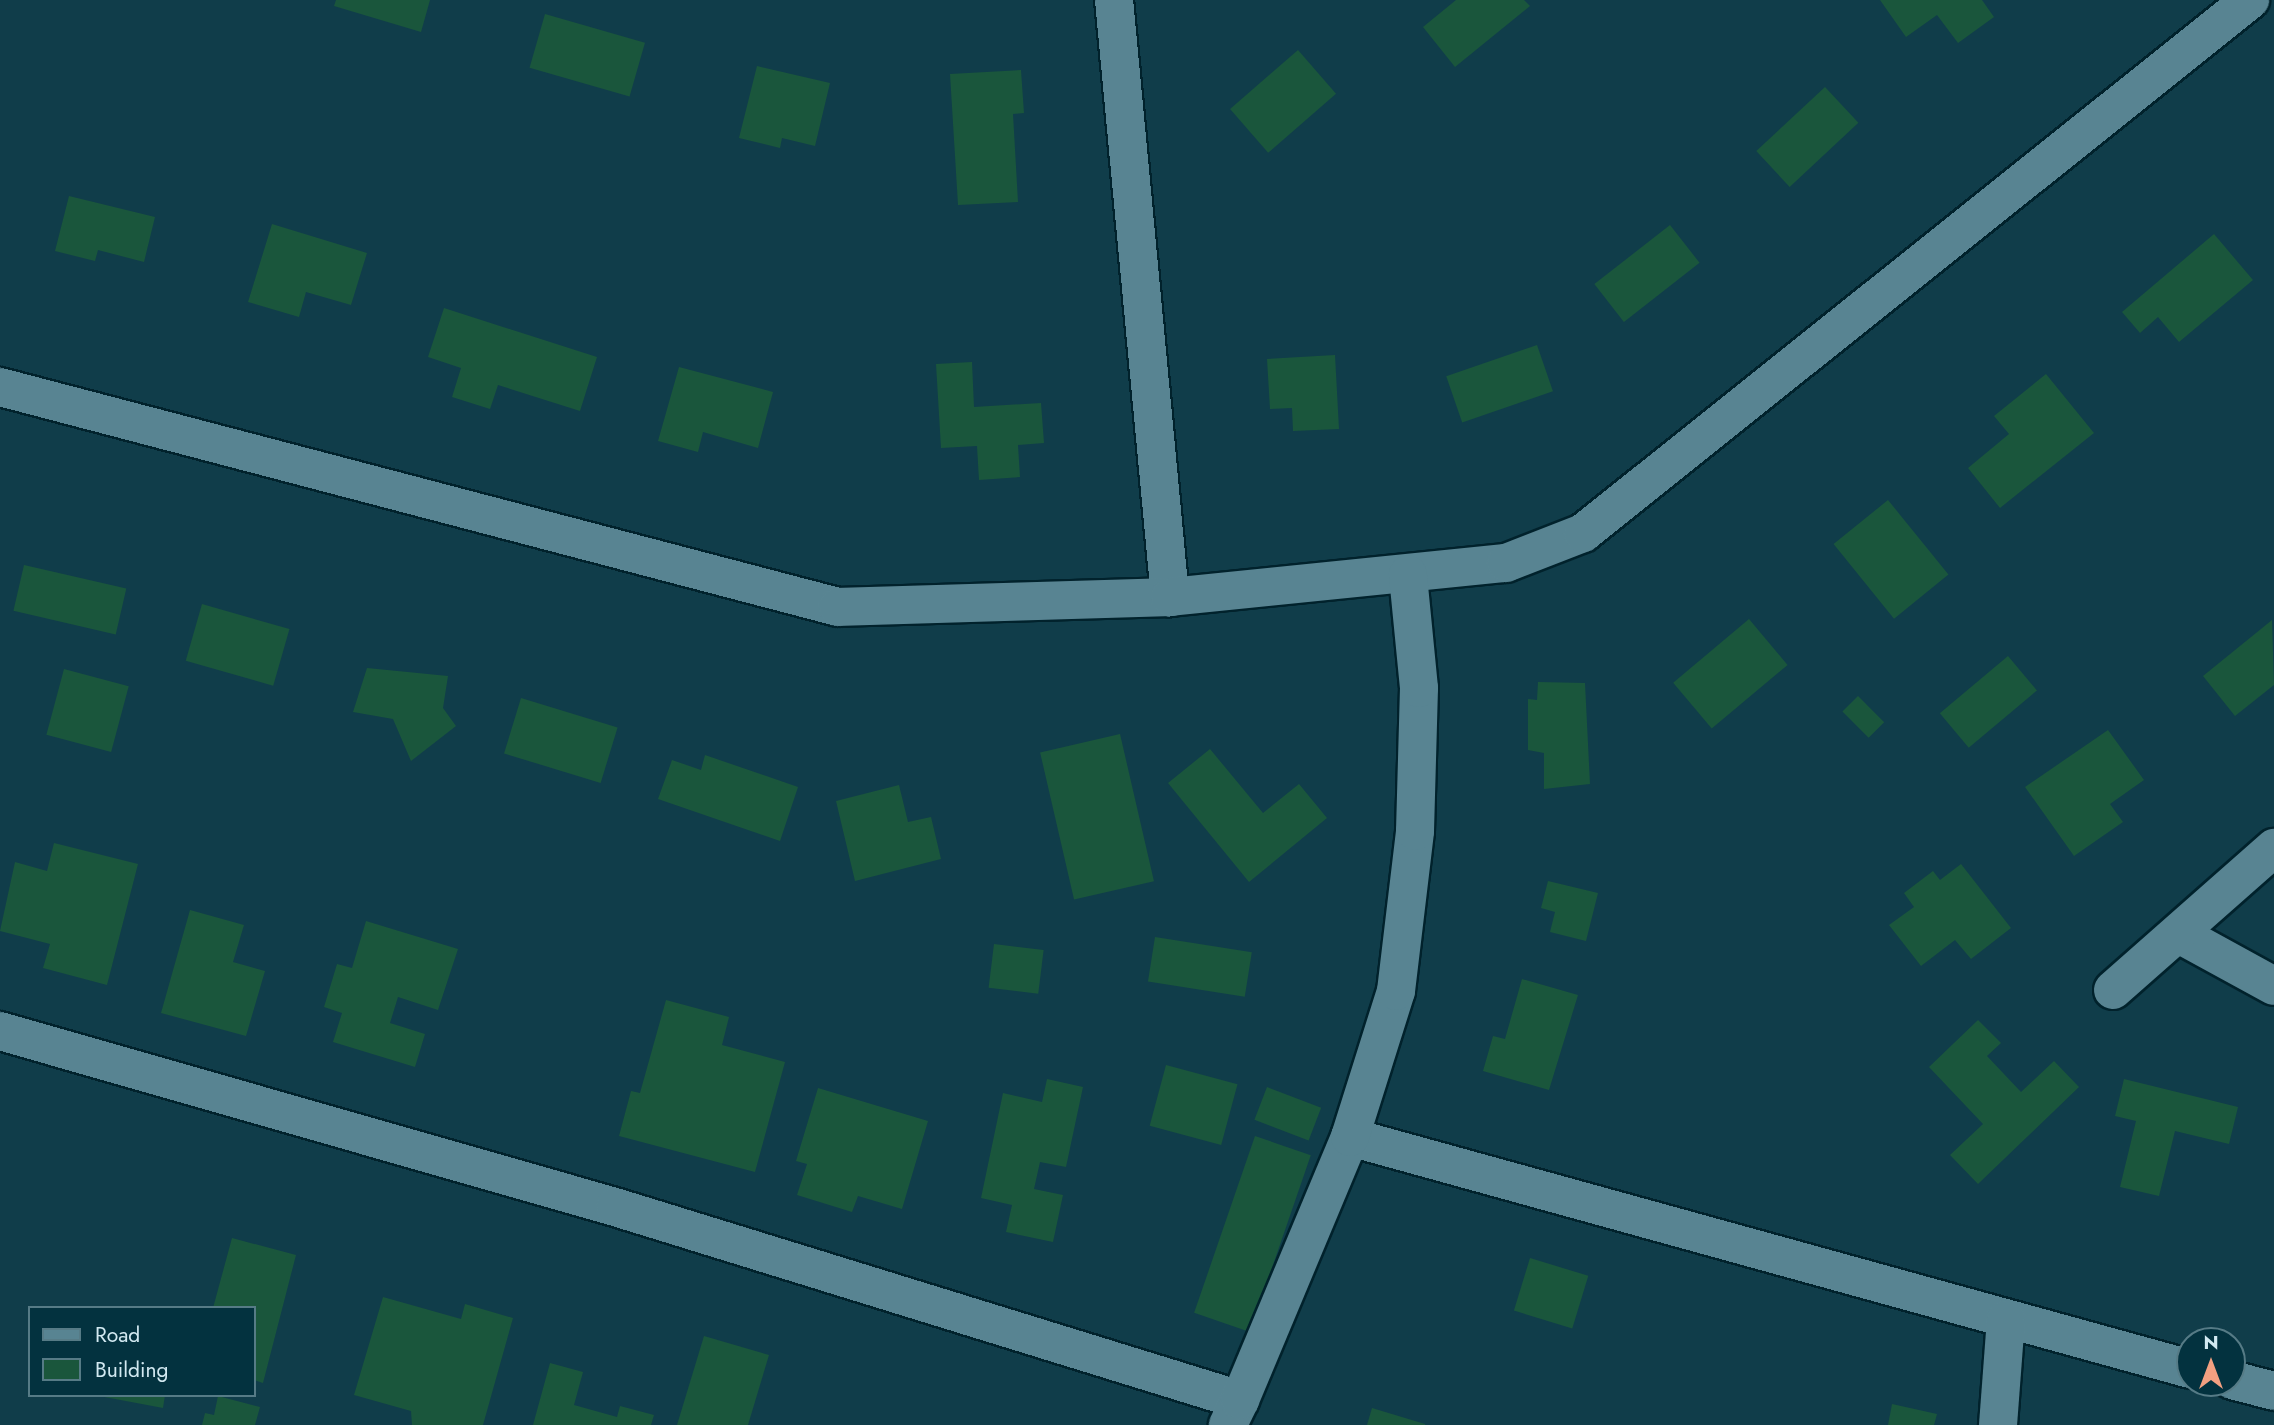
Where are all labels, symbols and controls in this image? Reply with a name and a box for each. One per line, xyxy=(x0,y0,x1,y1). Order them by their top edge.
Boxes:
legend xyxy=(28,1306,256,1397)
text: Road xyxy=(95,1320,140,1350)
north arrow xyxy=(2176,1327,2246,1397)
text: N xyxy=(2203,1329,2219,1356)
text: Building xyxy=(95,1355,168,1385)

